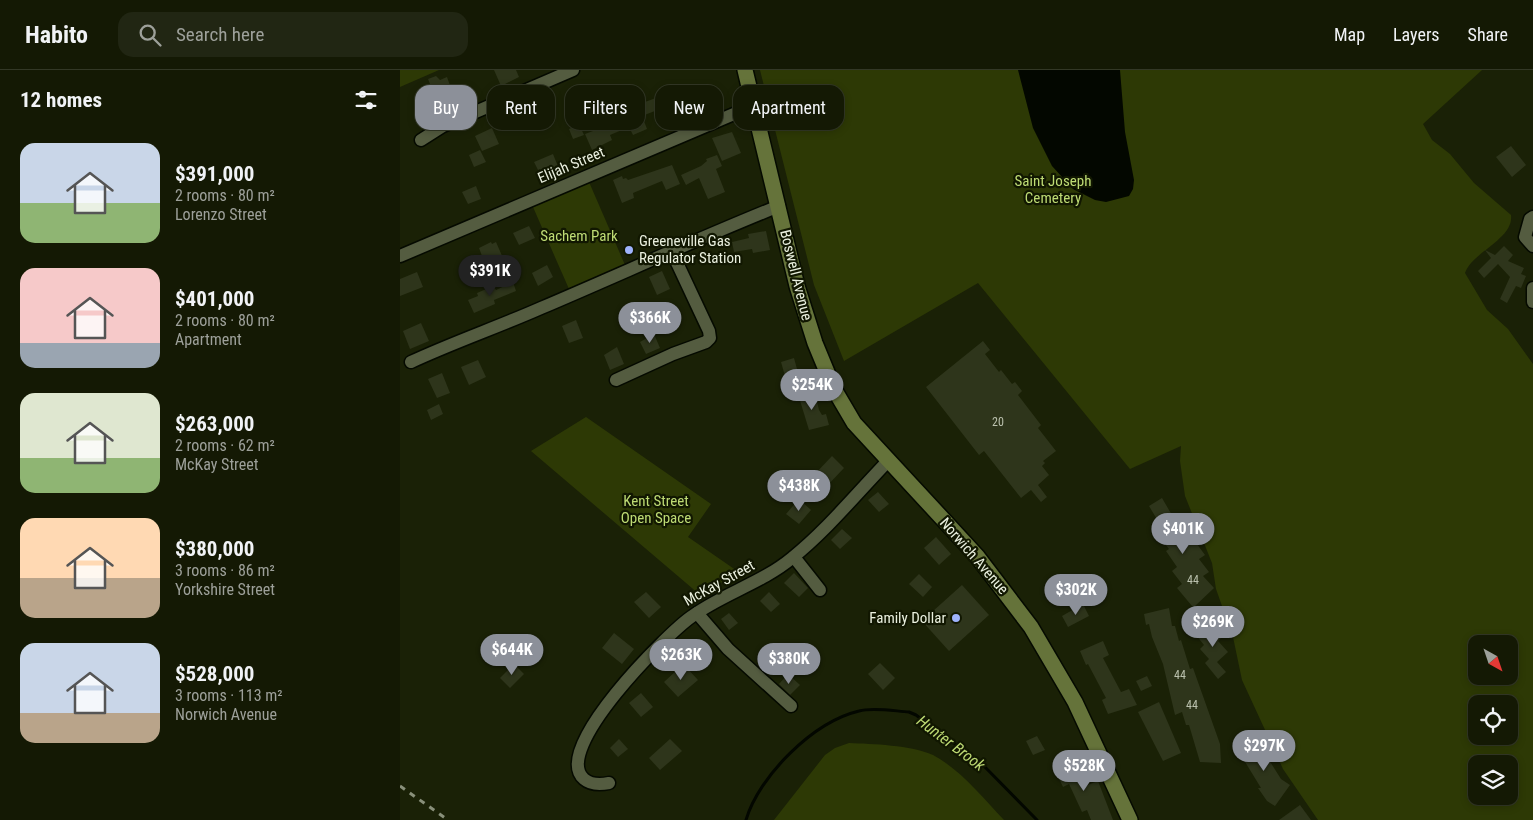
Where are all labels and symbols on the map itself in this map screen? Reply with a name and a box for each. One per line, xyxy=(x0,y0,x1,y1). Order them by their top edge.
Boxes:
street label: Elijah Street xyxy=(535,143,607,187)
park label: Saint Joseph Cemetery xyxy=(1015,172,1091,207)
park label: Sachem Park xyxy=(540,227,618,245)
street label: Boswell Avenue xyxy=(776,228,816,322)
place label: Greeneville Gas Regulator Station xyxy=(639,232,741,267)
marker: Greeneville Gas Regulator Station xyxy=(623,244,635,256)
pin: $391K xyxy=(455,254,525,297)
pin: $366K xyxy=(615,302,685,344)
pin: $254K xyxy=(777,368,847,411)
house number: 20 xyxy=(992,415,1004,429)
pin: $438K xyxy=(764,470,834,512)
park label: Kent Street Open Space xyxy=(621,492,691,527)
pin: $401K xyxy=(1148,512,1218,555)
street label: Norwich Avenue xyxy=(936,514,1012,598)
street label: McKay Street xyxy=(680,556,758,610)
house number: 44 xyxy=(1187,573,1199,587)
pin: $302K xyxy=(1041,574,1111,616)
pin: $269K xyxy=(1178,606,1248,648)
place label: Family Dollar xyxy=(869,609,946,627)
marker: Family Dollar xyxy=(950,612,962,624)
pin: $644K xyxy=(477,634,547,676)
north arrow xyxy=(1468,635,1518,685)
pin: $263K xyxy=(646,638,716,681)
pin: $380K xyxy=(754,642,824,685)
house number: 44 xyxy=(1174,668,1186,682)
house number: 44 xyxy=(1186,698,1198,712)
water label: Hunter Brook xyxy=(913,711,990,775)
pin: $297K xyxy=(1229,730,1299,772)
pin: $528K xyxy=(1049,750,1119,792)

